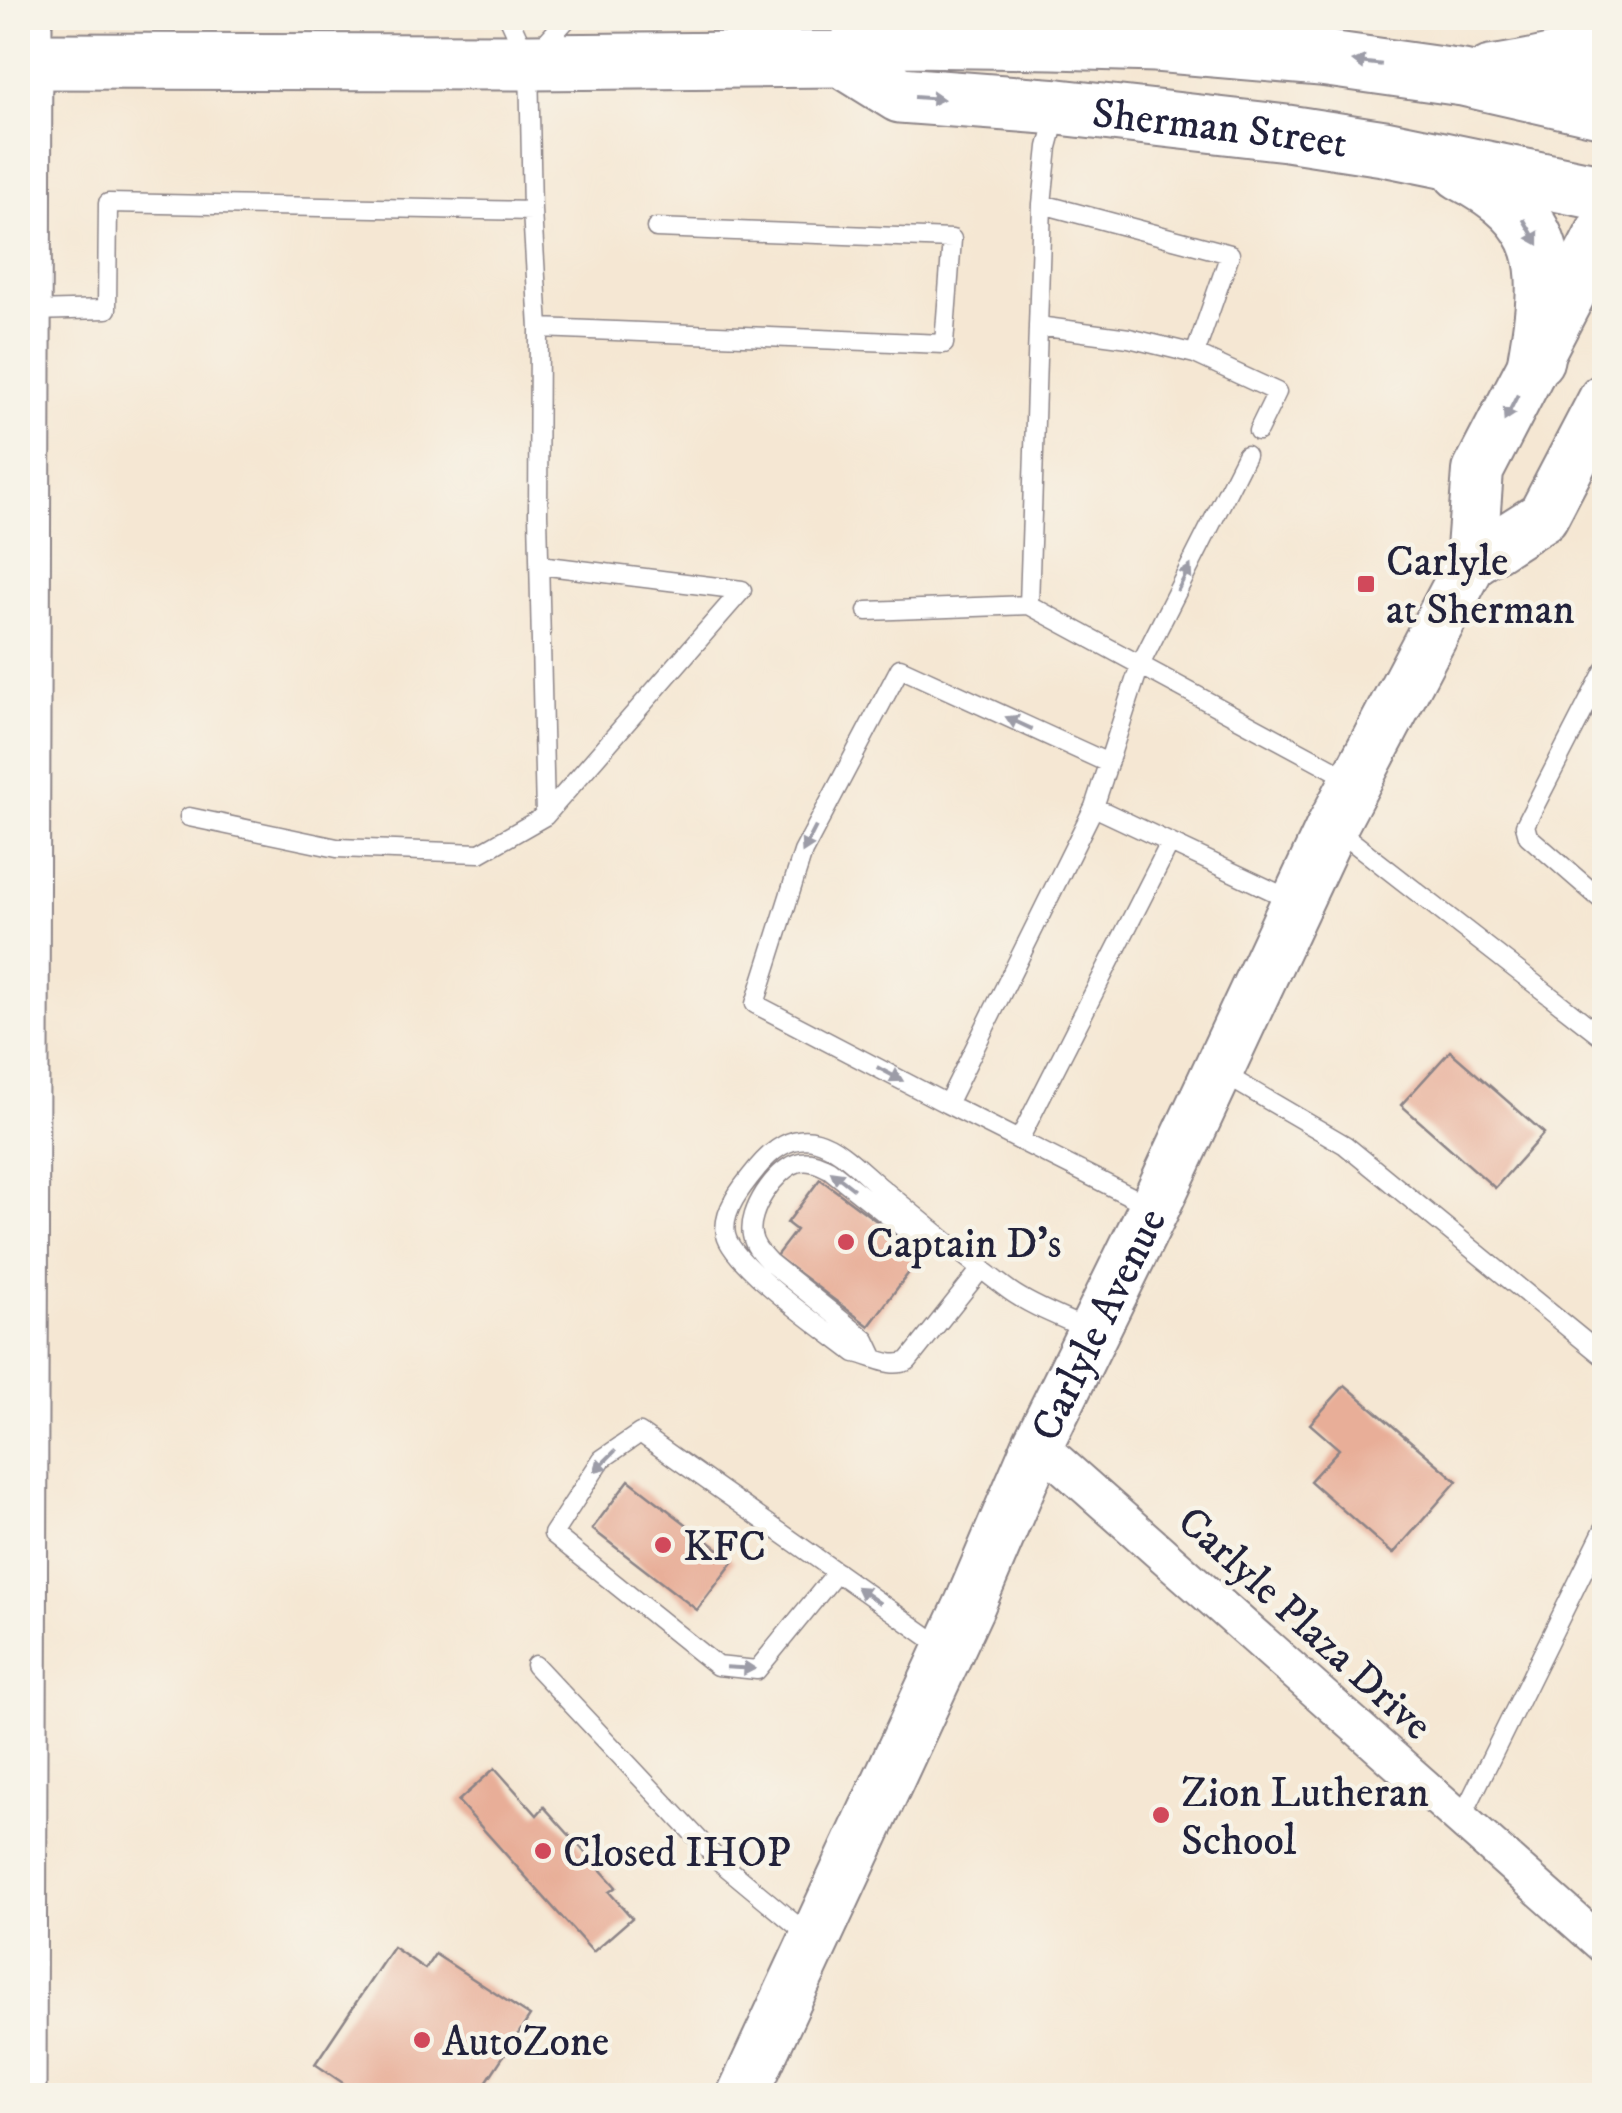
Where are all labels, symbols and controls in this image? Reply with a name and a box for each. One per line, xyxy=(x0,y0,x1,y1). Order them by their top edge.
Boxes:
one-way arrow xyxy=(1351,55,1382,71)
street label: Sherman Street xyxy=(1089,88,1351,171)
one-way arrow xyxy=(913,90,945,106)
one-way arrow xyxy=(1521,218,1539,246)
one-way arrow xyxy=(1503,394,1520,423)
place label: Carlyle at Sherman xyxy=(1386,537,1575,637)
one-way arrow xyxy=(1175,564,1192,593)
marker: Carlyle at Sherman xyxy=(1355,573,1377,595)
one-way arrow xyxy=(1004,714,1033,731)
one-way arrow xyxy=(801,826,818,855)
one-way arrow xyxy=(876,1066,905,1083)
one-way arrow xyxy=(829,1169,855,1190)
street label: Carlyle Avenue xyxy=(1021,1200,1179,1450)
place label: Captain D's xyxy=(866,1219,1061,1271)
marker: Captain D's xyxy=(835,1231,857,1253)
one-way arrow xyxy=(593,1449,617,1473)
street label: Carlyle Plaza Drive xyxy=(1166,1496,1442,1752)
place label: KFC xyxy=(683,1522,766,1574)
marker: KFC xyxy=(652,1534,674,1556)
one-way arrow xyxy=(855,1586,882,1605)
one-way arrow xyxy=(726,1660,757,1676)
place label: Zion Lutheran School xyxy=(1181,1768,1429,1868)
marker: Zion Lutheran School xyxy=(1150,1804,1172,1826)
place label: Closed IHOP xyxy=(563,1828,791,1880)
marker: Closed IHOP xyxy=(532,1840,554,1862)
place label: AutoZone xyxy=(442,2017,609,2069)
marker: AutoZone xyxy=(411,2029,433,2051)

